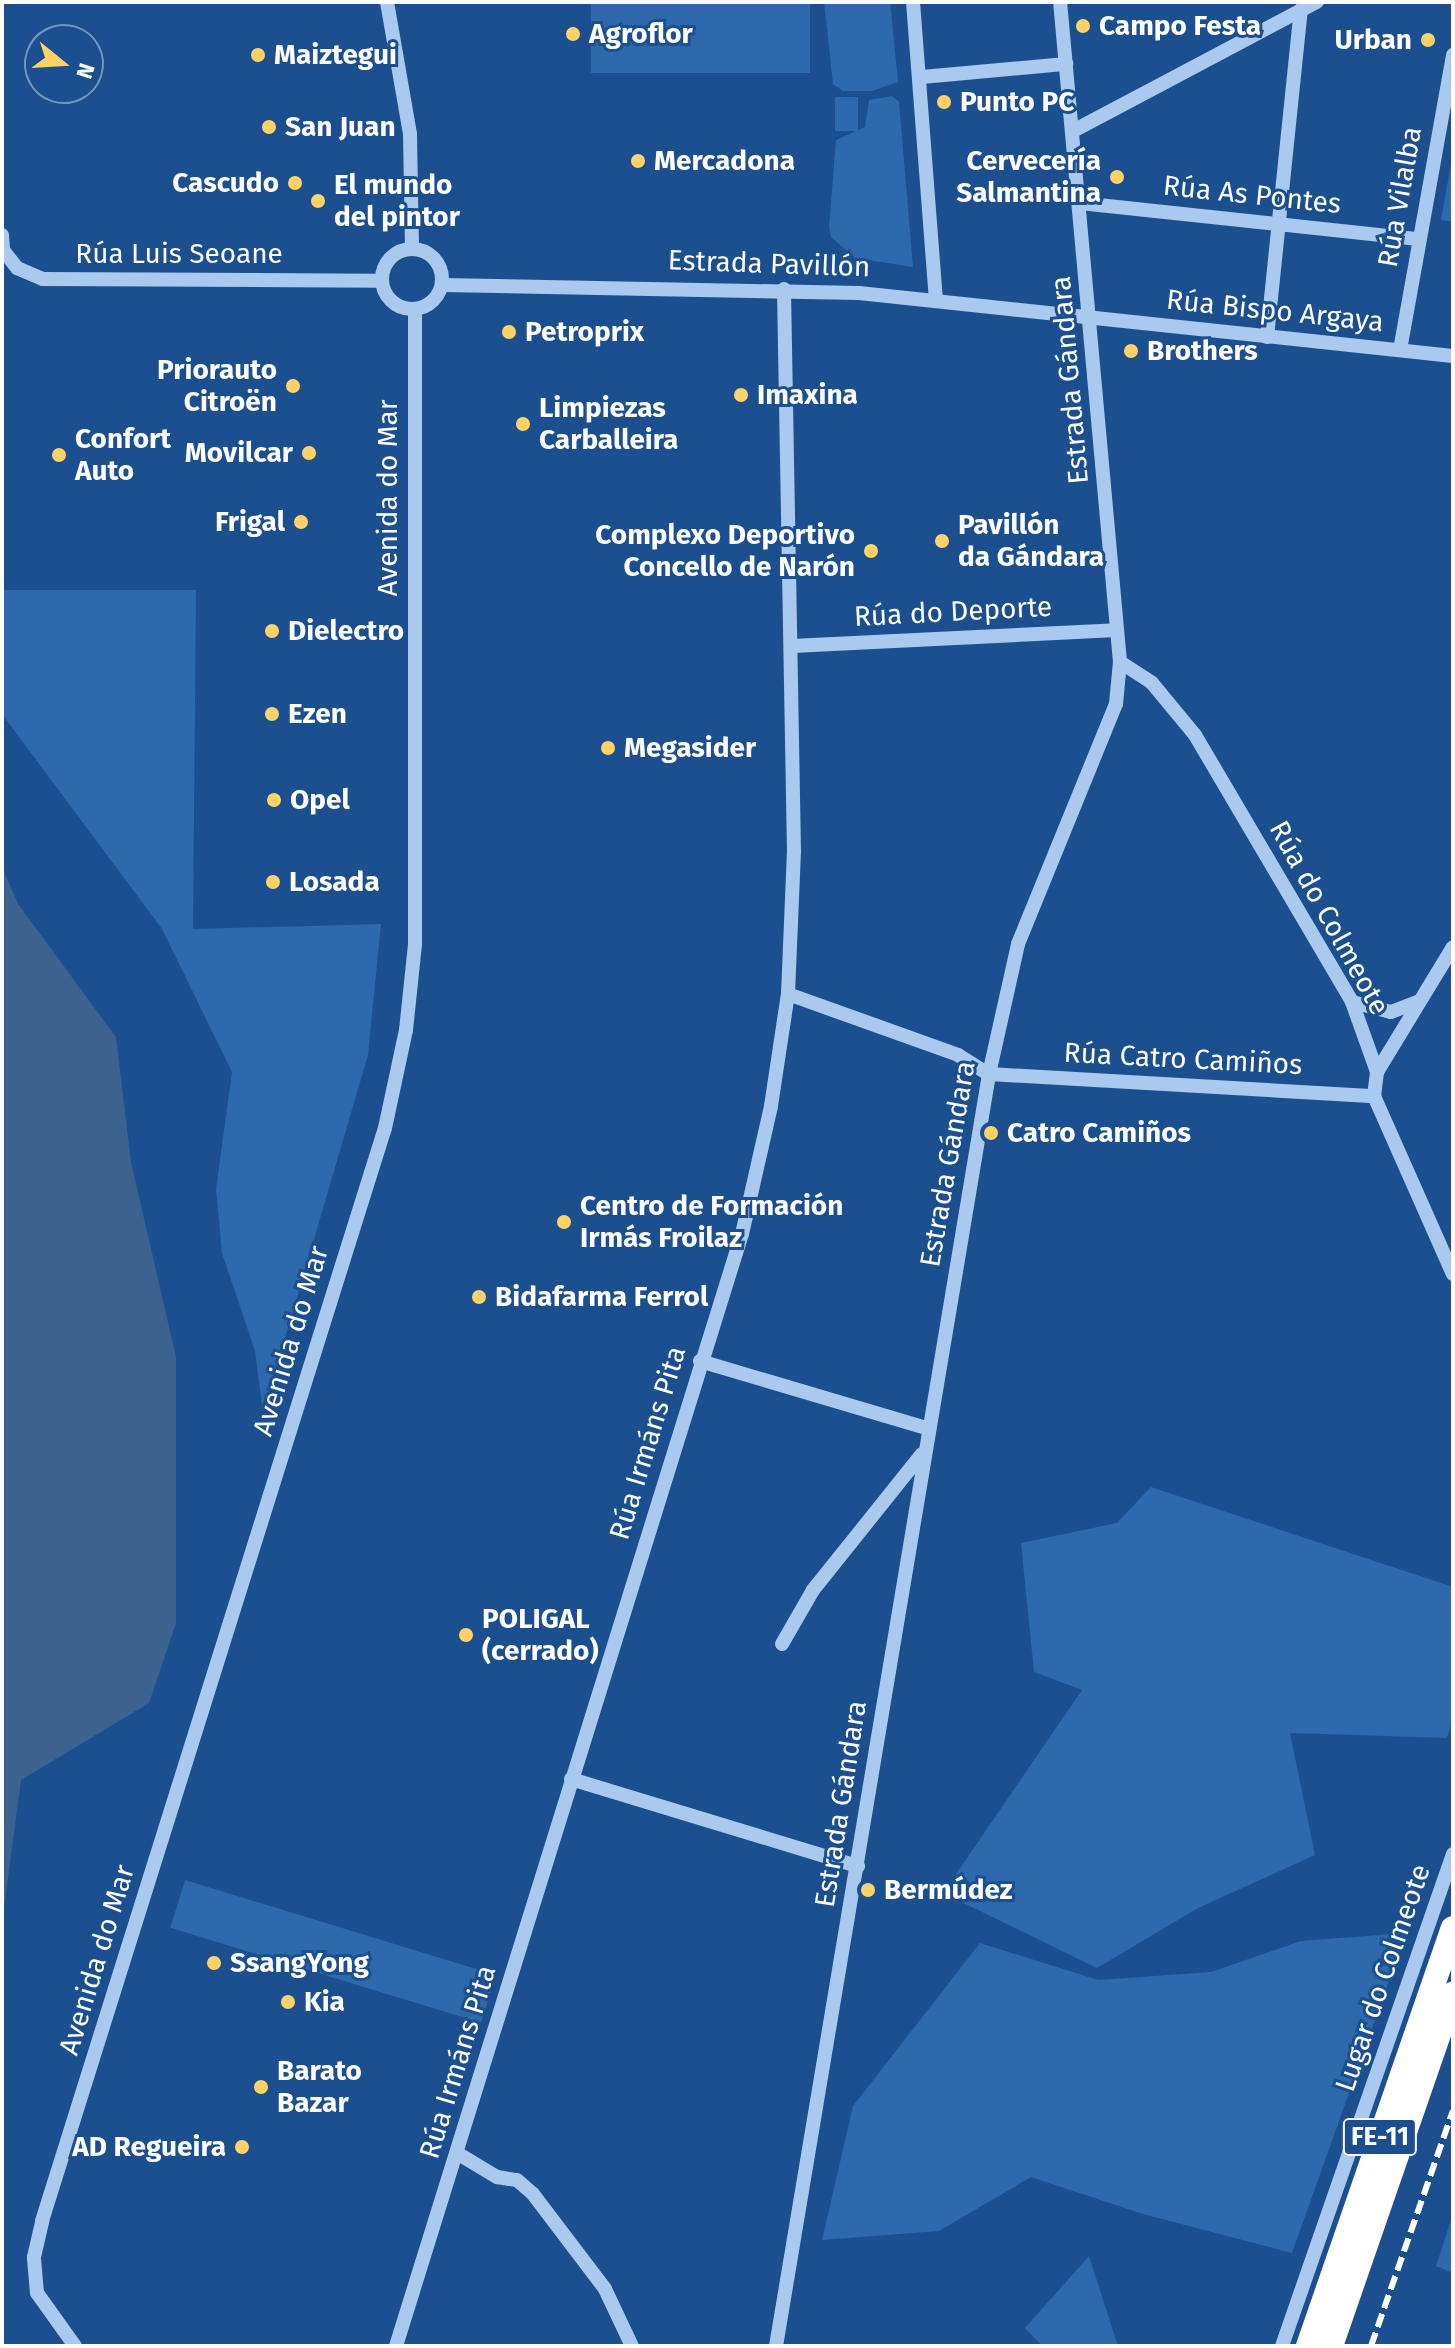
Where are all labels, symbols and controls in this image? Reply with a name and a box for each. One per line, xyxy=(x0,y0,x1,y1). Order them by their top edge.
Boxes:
place label: Campo Festa xyxy=(1099,9,1261,43)
place label: Agroflor xyxy=(589,17,693,51)
marker: Campo Festa xyxy=(1074,17,1092,35)
place label: Urban xyxy=(1335,23,1412,57)
north arrow xyxy=(24,24,104,104)
marker: Agroflor xyxy=(564,25,582,43)
marker: Urban xyxy=(1419,31,1437,49)
place label: Maiztegui xyxy=(274,38,397,72)
marker: Maiztegui xyxy=(249,46,267,64)
text: N xyxy=(70,60,100,82)
place label: Punto PC xyxy=(960,85,1074,119)
marker: Punto PC xyxy=(935,93,953,111)
place label: San Juan xyxy=(285,110,396,144)
marker: San Juan xyxy=(260,118,278,136)
street label: Rúa Vilalba xyxy=(1371,124,1429,270)
place label: Mercadona xyxy=(654,144,795,178)
place label: Cervecería Salmantina xyxy=(956,144,1101,210)
marker: Mercadona xyxy=(629,152,647,170)
place label: Cascudo xyxy=(172,166,279,200)
place label: El mundo del pintor xyxy=(334,168,460,234)
marker: Cervecería Salmantina xyxy=(1108,168,1126,186)
street label: Rúa As Pontes xyxy=(1161,169,1343,221)
marker: Cascudo xyxy=(286,174,304,192)
marker: El mundo del pintor xyxy=(309,192,327,210)
street label: Rúa Luis Seoane xyxy=(75,237,283,271)
street label: Estrada Pavillón xyxy=(667,244,871,284)
street label: Estrada Gándara xyxy=(1044,275,1096,485)
street label: Rúa Bispo Argaya xyxy=(1165,283,1385,339)
place label: Petroprix xyxy=(525,315,644,349)
marker: Petroprix xyxy=(500,323,518,341)
place label: Brothers xyxy=(1147,334,1258,368)
marker: Brothers xyxy=(1122,342,1140,360)
place label: Priorauto Citroën xyxy=(157,353,277,419)
marker: Priorauto Citroën xyxy=(284,377,302,395)
place label: Imaxina xyxy=(757,378,858,412)
marker: Imaxina xyxy=(732,386,750,404)
place label: Limpiezas Carballeira xyxy=(539,391,678,457)
street label: Avenida do Mar xyxy=(371,399,405,597)
marker: Limpiezas Carballeira xyxy=(514,415,532,433)
place label: Confort Auto xyxy=(75,422,171,488)
place label: Movilcar xyxy=(185,436,293,470)
marker: Movilcar xyxy=(300,444,318,462)
marker: Confort Auto xyxy=(50,446,68,464)
place label: Frigal xyxy=(215,505,285,539)
place label: Pavillón da Gándara xyxy=(958,508,1104,574)
marker: Frigal xyxy=(292,513,310,531)
place label: Complexo Deportivo Concello de Narón xyxy=(595,518,855,584)
marker: Pavillón da Gándara xyxy=(933,532,951,550)
marker: Complexo Deportivo Concello de Narón xyxy=(862,542,880,560)
street label: Rúa do Deporte xyxy=(853,590,1053,634)
place label: Dielectro xyxy=(288,614,404,648)
marker: Dielectro xyxy=(263,622,281,640)
place label: Ezen xyxy=(288,697,347,731)
marker: Ezen xyxy=(263,705,281,723)
place label: Megasider xyxy=(624,731,756,765)
marker: Megasider xyxy=(599,739,617,757)
place label: Opel xyxy=(290,783,350,817)
marker: Opel xyxy=(265,791,283,809)
street label: Rúa do Colmeote xyxy=(1262,815,1396,1021)
place label: Losada xyxy=(289,865,380,899)
marker: Losada xyxy=(264,873,282,891)
street label: Rúa Catro Camiños xyxy=(1063,1036,1303,1082)
street label: Estrada Gándara xyxy=(913,1058,983,1270)
place label: Catro Camiños xyxy=(1007,1116,1191,1150)
marker: Catro Camiños xyxy=(982,1124,1000,1142)
place label: Centro de Formación Irmás Froilaz xyxy=(580,1189,843,1255)
marker: Centro de Formación Irmás Froilaz xyxy=(555,1213,573,1231)
street label: Avenida do Mar xyxy=(246,1242,336,1440)
place label: Bidafarma Ferrol xyxy=(495,1280,708,1314)
marker: Bidafarma Ferrol xyxy=(470,1288,488,1306)
street label: Rúa Irmáns Pita xyxy=(603,1342,693,1544)
place label: POLIGAL (cerrado) xyxy=(482,1602,598,1668)
marker: POLIGAL (cerrado) xyxy=(457,1626,475,1644)
street label: Estrada Gándara xyxy=(808,1698,874,1910)
street label: Lugar do Colmeote xyxy=(1328,1860,1438,2096)
street label: Avenida do Mar xyxy=(52,1861,142,2059)
place label: Bermúdez xyxy=(884,1873,1012,1907)
marker: Bermúdez xyxy=(859,1881,877,1899)
place label: SsangYong xyxy=(230,1946,369,1980)
marker: SsangYong xyxy=(205,1954,223,1972)
street label: Rúa Irmáns Pita xyxy=(413,1961,503,2163)
place label: Kia xyxy=(304,1985,345,2019)
marker: Kia xyxy=(279,1993,297,2011)
place label: Barato Bazar xyxy=(277,2054,362,2120)
marker: Barato Bazar xyxy=(252,2078,270,2096)
road number: FE-11 xyxy=(1342,2115,1418,2159)
place label: AD Regueira xyxy=(72,2130,226,2164)
marker: AD Regueira xyxy=(233,2138,251,2156)

